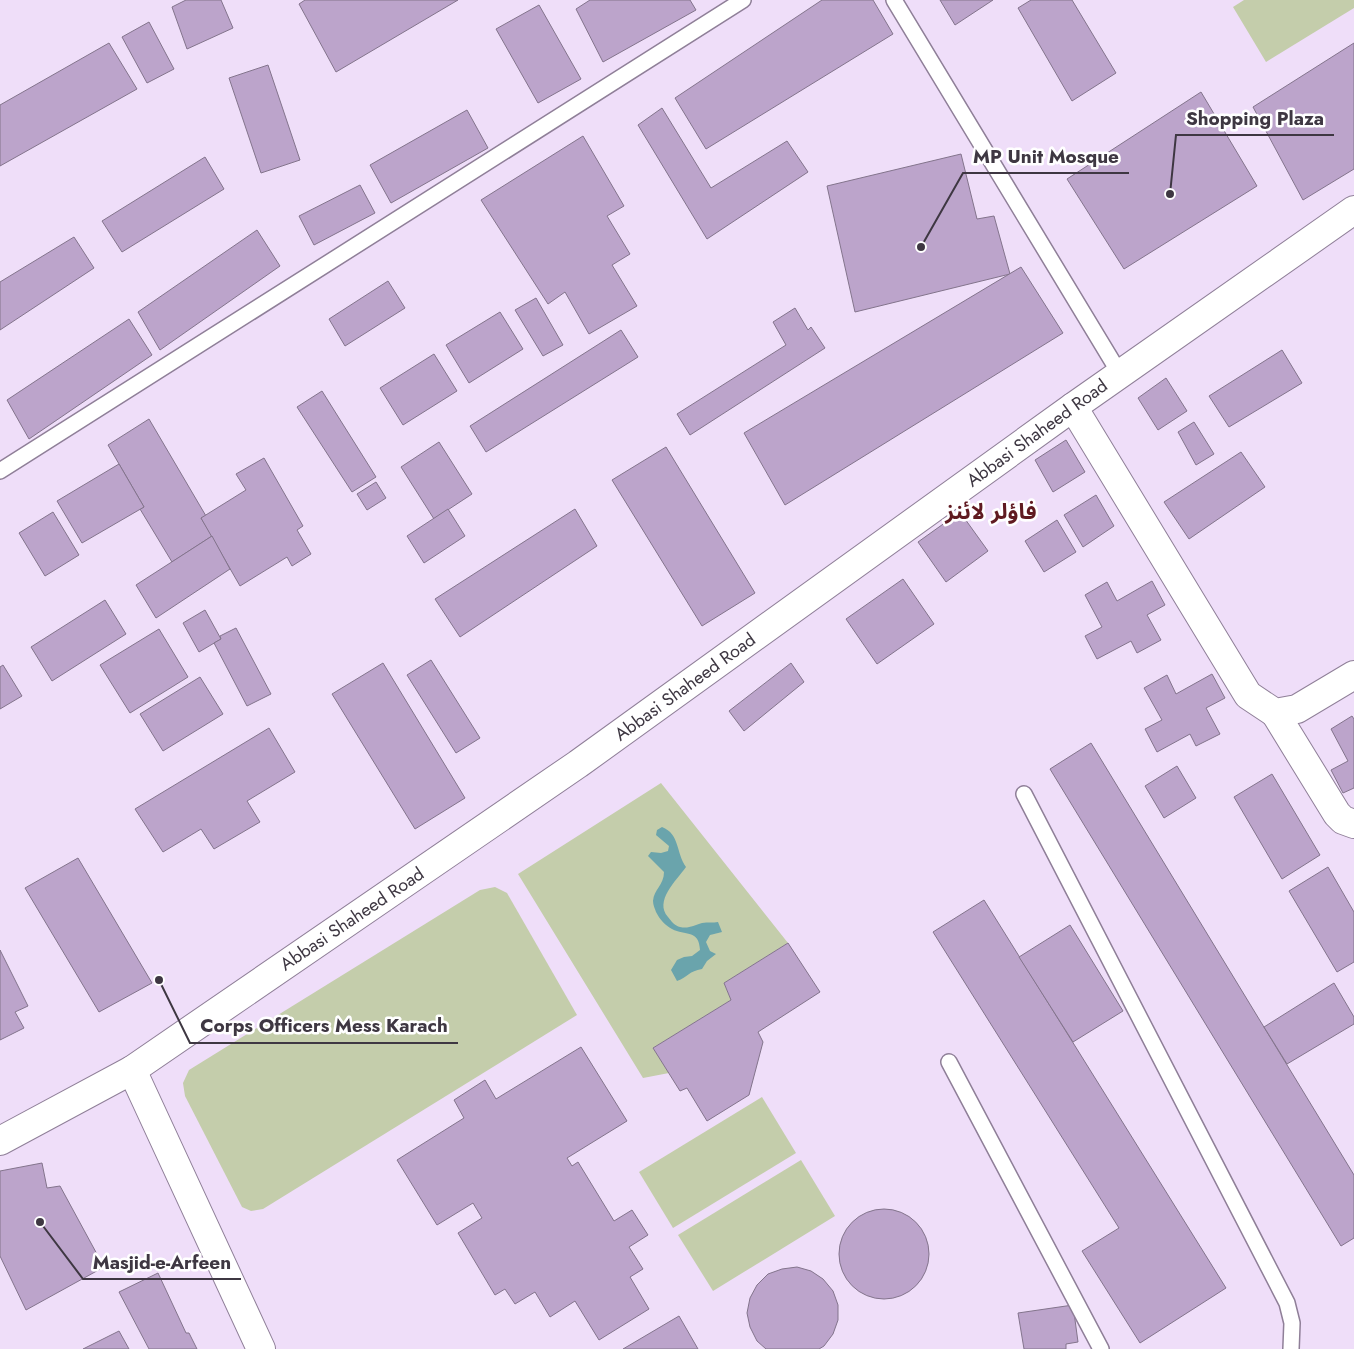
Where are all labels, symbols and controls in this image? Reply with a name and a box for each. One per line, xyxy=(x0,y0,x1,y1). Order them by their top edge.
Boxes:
callout: Shopping Plaza xyxy=(1176,101,1334,135)
text: Shopping Plaza xyxy=(1186,105,1324,132)
callout: MP Unit Mosque xyxy=(963,139,1129,173)
text: MP Unit Mosque xyxy=(973,143,1119,170)
street label: Abbasi Shaheed Road xyxy=(961,373,1113,493)
district label: فاؤلر لائنز xyxy=(944,495,1037,527)
street label: Abbasi Shaheed Road xyxy=(609,627,761,747)
street label: Abbasi Shaheed Road xyxy=(275,861,429,977)
callout: Corps Officers Mess Karach xyxy=(190,1009,458,1043)
text: Corps Officers Mess Karach xyxy=(200,1012,448,1039)
callout: Masjid-e-Arfeen xyxy=(83,1245,241,1279)
text: Masjid-e-Arfeen xyxy=(93,1249,231,1276)

